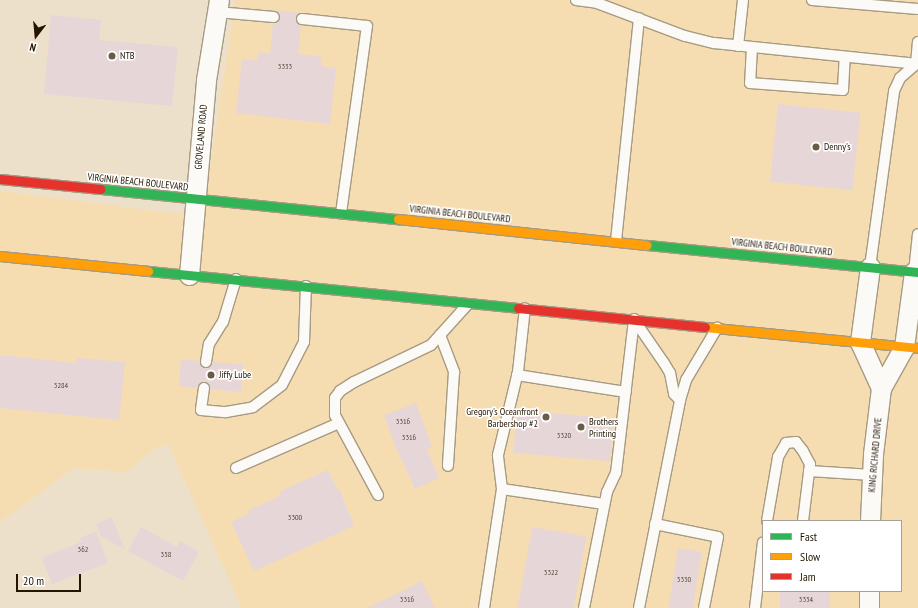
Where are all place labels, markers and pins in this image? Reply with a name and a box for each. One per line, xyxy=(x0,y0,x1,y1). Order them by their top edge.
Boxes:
place label: NTB xyxy=(120,50,135,62)
marker: NTB xyxy=(107,51,117,61)
place label: Denny's xyxy=(824,141,851,153)
marker: Denny's xyxy=(811,142,821,152)
place label: Jiffy Lube xyxy=(219,369,251,381)
marker: Jiffy Lube xyxy=(206,370,216,380)
place label: Gregory's Oceanfront Barbershop #2 xyxy=(466,405,538,428)
marker: Gregory's Oceanfront Barbershop #2 xyxy=(541,412,551,422)
place label: Brothers Printing xyxy=(589,415,618,438)
marker: Brothers Printing xyxy=(576,422,586,432)

